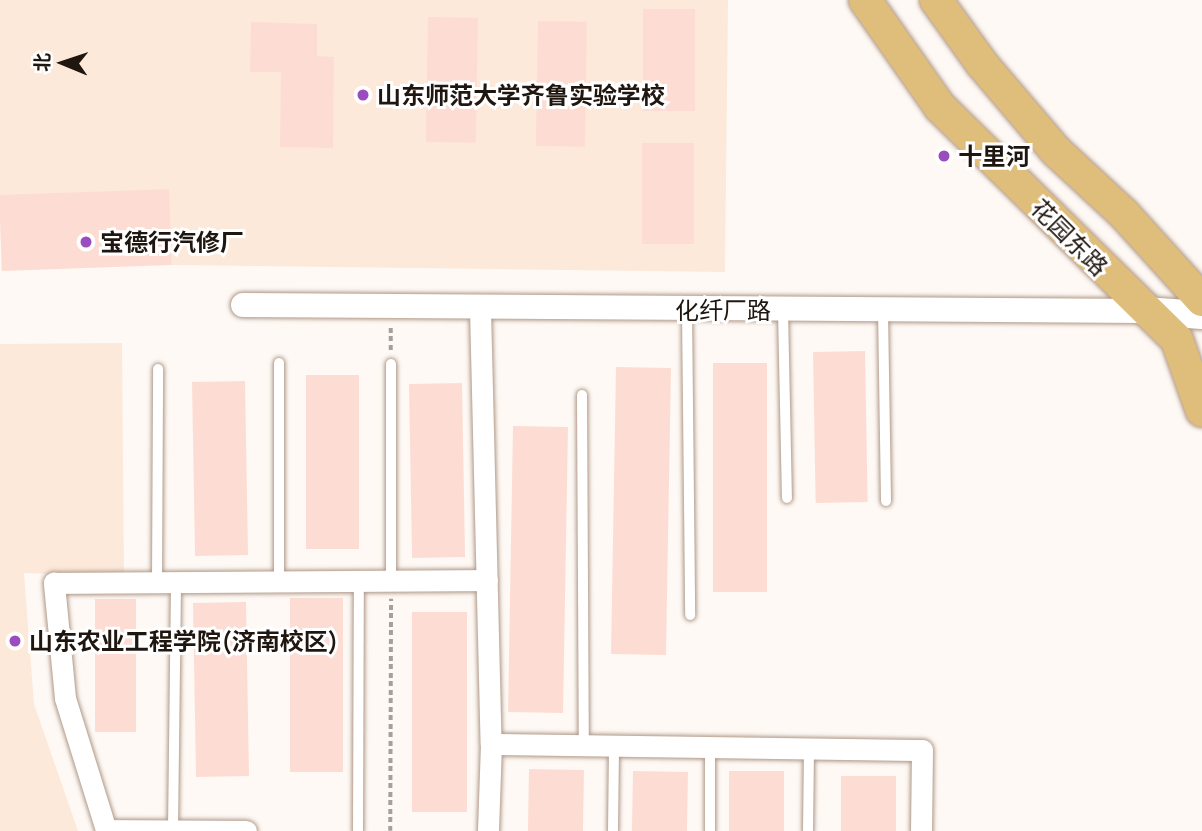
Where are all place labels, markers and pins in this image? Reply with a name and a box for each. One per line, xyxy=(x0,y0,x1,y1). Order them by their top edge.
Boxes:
place label: 山东师范大学齐鲁实验学校 xyxy=(377,81,665,109)
marker: 山东师范大学齐鲁实验学校 xyxy=(355,87,371,103)
place label: 十里河 xyxy=(958,142,1030,170)
marker: 十里河 xyxy=(936,148,952,164)
place label: 宝德行汽修厂 xyxy=(100,228,244,256)
marker: 宝德行汽修厂 xyxy=(78,234,94,250)
place label: 山东农业工程学院(济南校区) xyxy=(29,627,339,655)
marker: 山东农业工程学院(济南校区) xyxy=(7,633,23,649)

